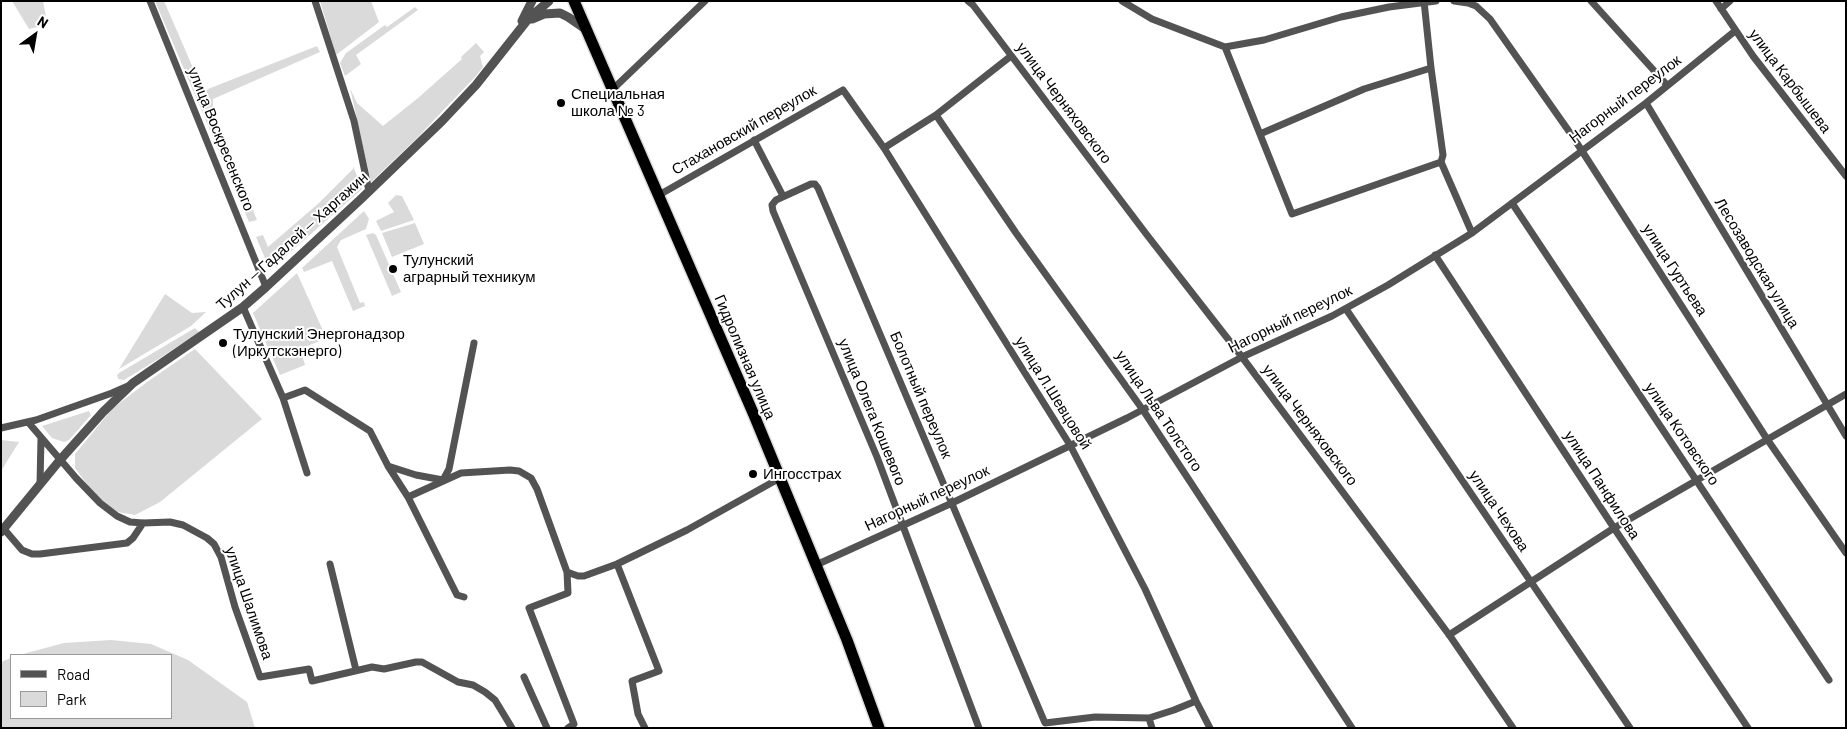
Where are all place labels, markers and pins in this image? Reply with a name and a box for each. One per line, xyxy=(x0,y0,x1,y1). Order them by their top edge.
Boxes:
place label: Специальная школа № 3 xyxy=(571,85,665,120)
marker: Специальная школа № 3 xyxy=(555,97,567,109)
place label: Тулунский аграрный техникум xyxy=(403,251,536,286)
marker: Тулунский аграрный техникум xyxy=(387,263,399,275)
place label: Тулунский Энергонадзор (Иркутскэнерго) xyxy=(233,325,405,360)
marker: Тулунский Энергонадзор (Иркутскэнерго) xyxy=(217,337,229,349)
place label: Ингосстрах xyxy=(763,465,842,483)
marker: Ингосстрах xyxy=(747,468,759,480)

